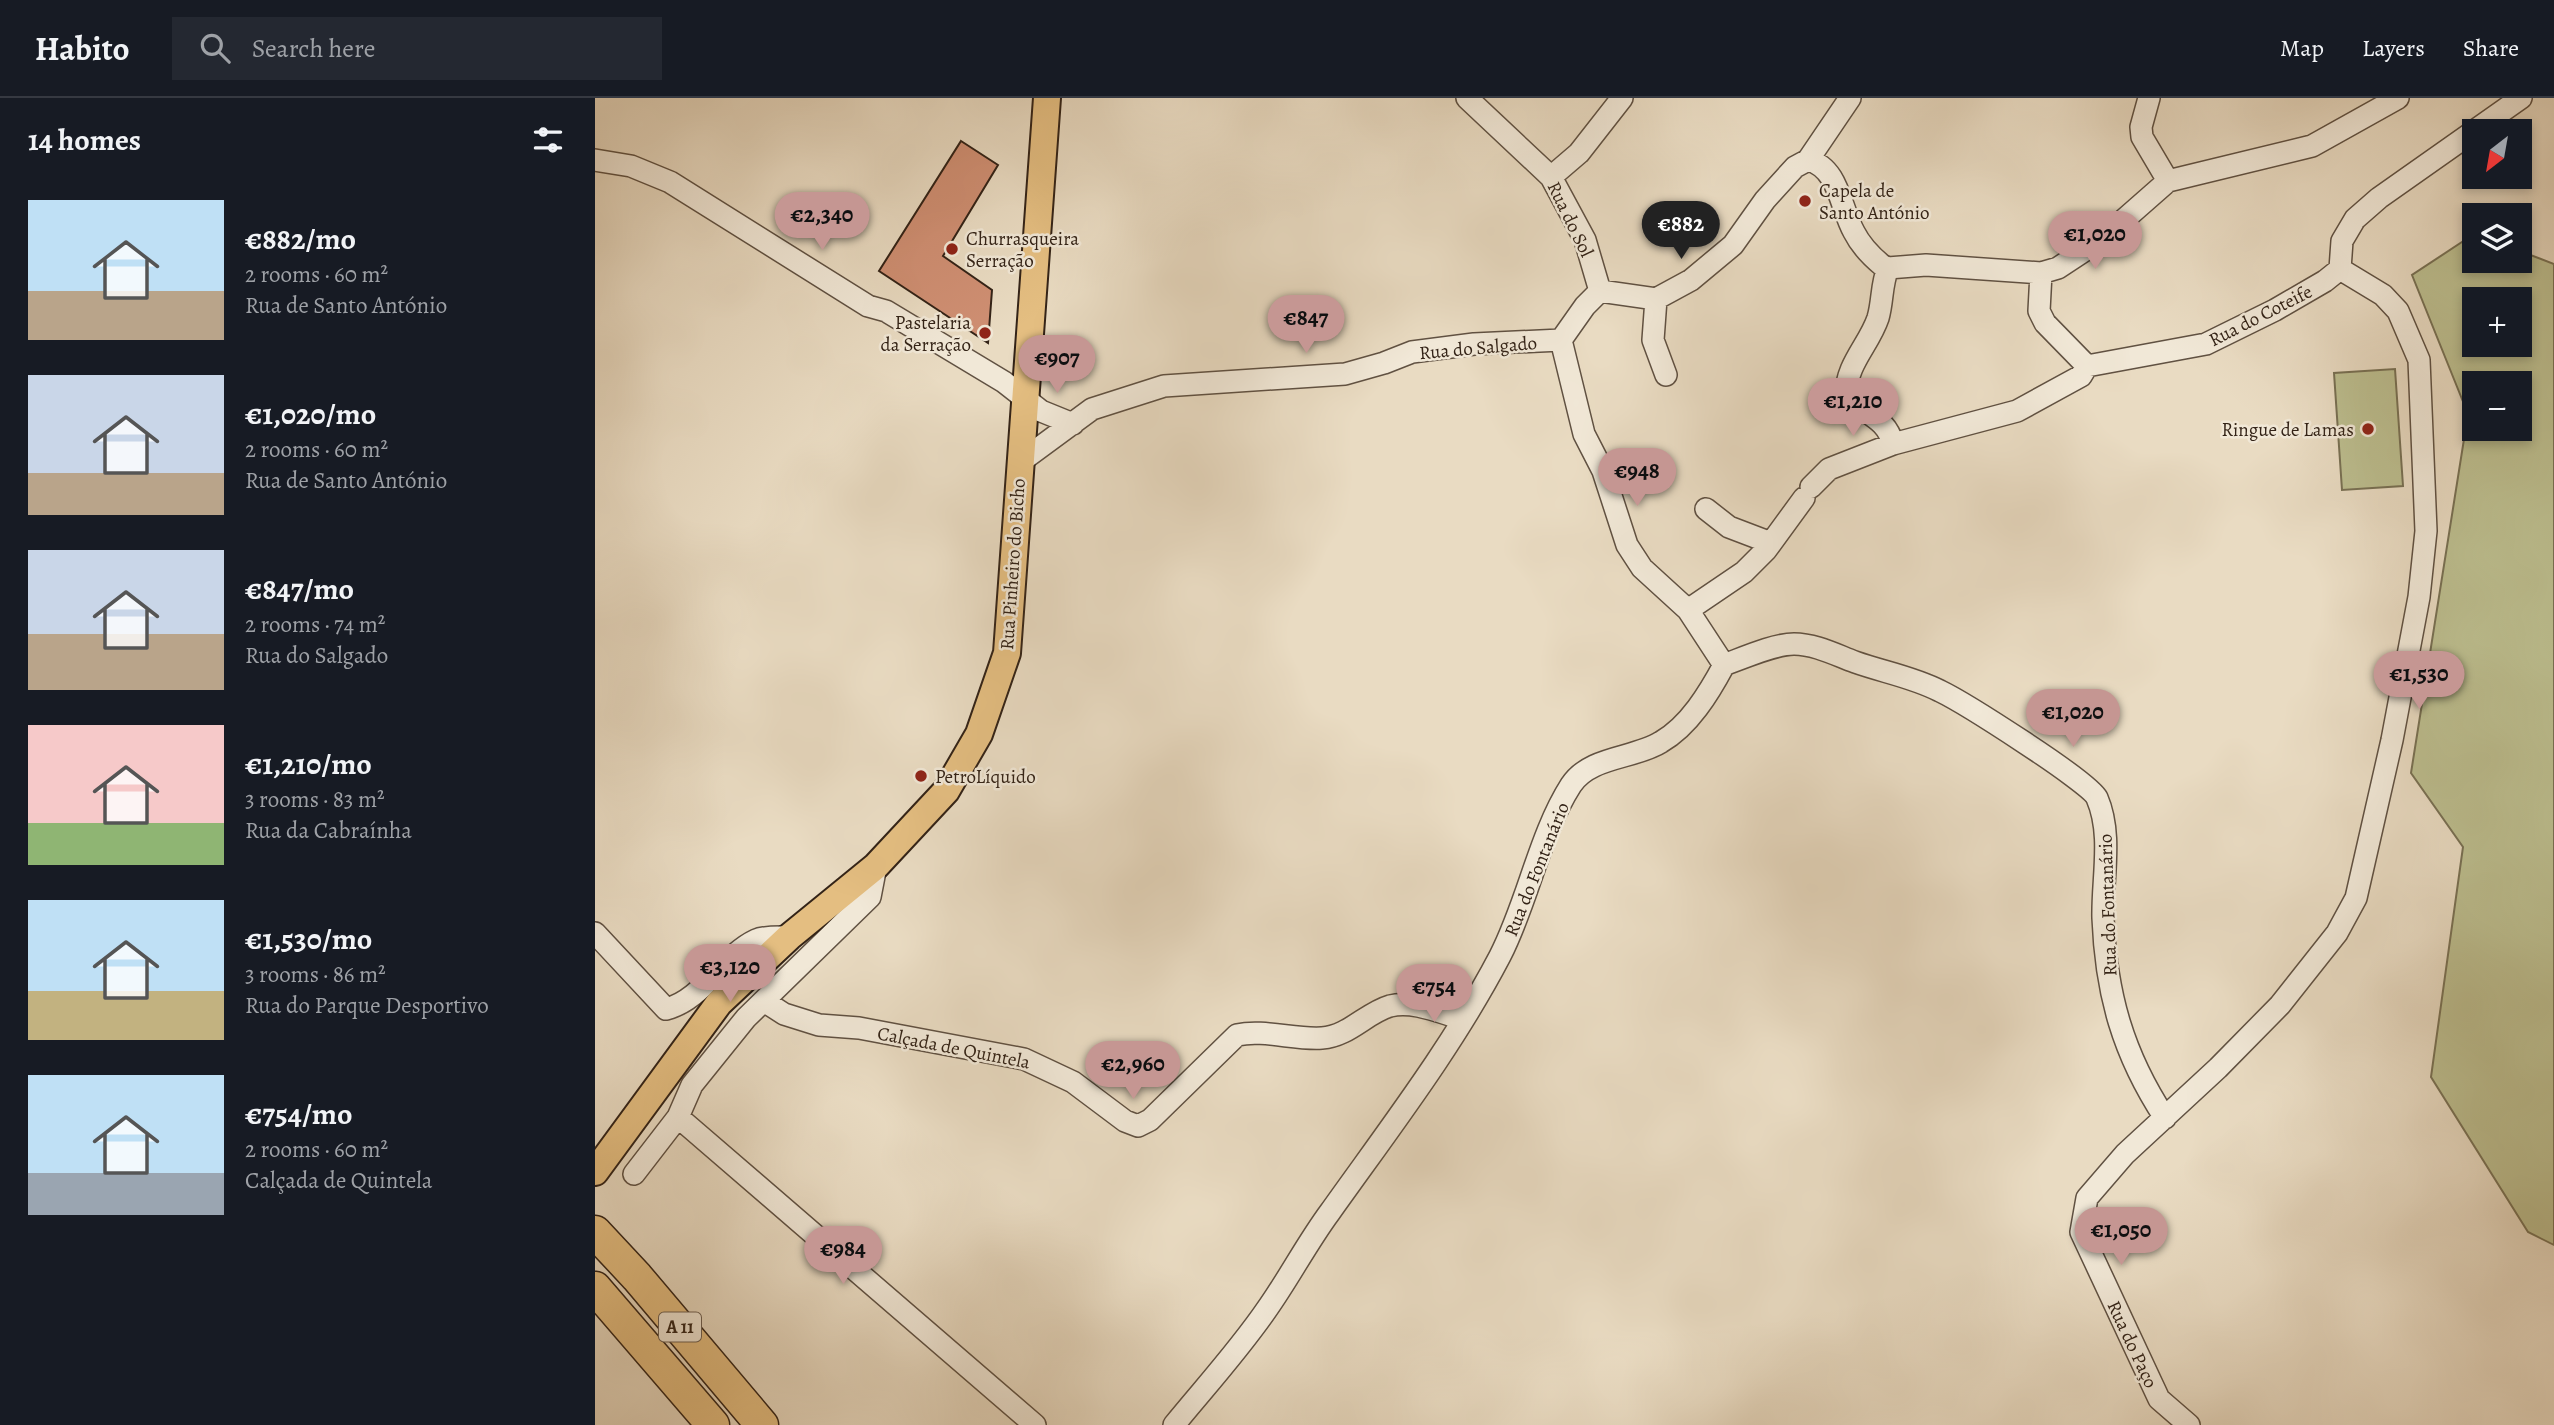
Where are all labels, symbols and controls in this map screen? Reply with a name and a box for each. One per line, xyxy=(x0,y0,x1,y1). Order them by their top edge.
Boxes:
search box xyxy=(172,17,662,80)
text: Habito xyxy=(35,26,130,71)
icon: search xyxy=(196,29,234,67)
text: Search here xyxy=(252,31,375,66)
text: Map xyxy=(2280,32,2324,64)
text: Layers xyxy=(2362,32,2425,64)
text: Share xyxy=(2463,32,2519,64)
north arrow xyxy=(2462,119,2532,189)
map controls xyxy=(2462,119,2532,441)
text: 14 homes xyxy=(28,120,141,160)
icon: filters xyxy=(529,121,567,159)
street label: Rua do Sol xyxy=(1541,177,1600,262)
place label: Capela de Santo António xyxy=(1819,178,1930,226)
pin: €2,340 xyxy=(765,192,879,252)
marker: Capela de Santo António xyxy=(1797,193,1813,209)
text: €2,340 xyxy=(791,199,853,230)
pin: €882 xyxy=(1640,202,1722,261)
button: layers xyxy=(2462,203,2532,273)
text: €882 xyxy=(1658,208,1704,239)
pin: €1,020 xyxy=(2038,212,2152,271)
text: €1,020 xyxy=(2064,218,2126,249)
text: €882/mo xyxy=(245,219,356,259)
place label: Churrasqueira Serração xyxy=(966,226,1079,274)
icon: home xyxy=(84,228,168,312)
marker: Churrasqueira Serração xyxy=(944,241,960,257)
text: 2 rooms · 60 m² xyxy=(245,259,388,290)
street label: Rua do Coteife xyxy=(2204,279,2317,353)
button: + xyxy=(2462,287,2532,357)
text: Rua de Santo António xyxy=(245,290,447,321)
pin: €847 xyxy=(1265,296,1347,355)
text: €847 xyxy=(1284,302,1328,333)
place label: Pastelaria da Serração xyxy=(881,310,971,358)
marker: Pastelaria da Serração xyxy=(977,325,993,341)
street label: Rua do Salgado xyxy=(1418,330,1538,366)
pin: €907 xyxy=(1016,336,1098,395)
text: €907 xyxy=(1034,342,1080,373)
button: − xyxy=(2462,371,2532,441)
pin: €1,210 xyxy=(1796,378,1910,438)
text: €1,210 xyxy=(1824,385,1882,416)
text: €1,020/mo xyxy=(245,394,376,434)
icon: home xyxy=(84,403,168,487)
place label: Ringue de Lamas xyxy=(2221,417,2354,443)
marker: Ringue de Lamas xyxy=(2360,421,2376,437)
text: 2 rooms · 60 m² xyxy=(245,434,388,465)
pin: €948 xyxy=(1596,448,1678,508)
text: €948 xyxy=(1614,455,1660,486)
text: Rua de Santo António xyxy=(245,465,447,496)
street label: Rua Pinheiro do Bicho xyxy=(994,477,1032,651)
text: €847/mo xyxy=(245,569,354,609)
icon: home xyxy=(84,578,168,662)
text: 2 rooms · 74 m² xyxy=(245,609,385,640)
text: Rua do Salgado xyxy=(245,640,388,671)
pin: €1,530 xyxy=(2362,652,2476,711)
text: €1,530 xyxy=(2390,658,2448,689)
pin: €1,020 xyxy=(2016,690,2130,749)
text: €1,020 xyxy=(2042,696,2104,727)
text: €1,210/mo xyxy=(245,744,372,784)
icon: home xyxy=(84,753,168,837)
place label: PetroLíquido xyxy=(935,764,1036,790)
marker: PetroLíquido xyxy=(913,768,929,784)
text: 3 rooms · 83 m² xyxy=(245,784,385,815)
street label: Rua do Fontanário xyxy=(1498,798,1576,940)
text: Rua da Cabraínha xyxy=(245,815,412,846)
street label: Rua do Fontanário xyxy=(2093,833,2123,977)
text: €1,530/mo xyxy=(245,919,372,959)
icon: home xyxy=(84,928,168,1012)
pin: €3,120 xyxy=(673,944,787,1004)
text: €3,120 xyxy=(700,951,760,982)
text: 3 rooms · 86 m² xyxy=(245,959,386,990)
pin: €754 xyxy=(1393,964,1475,1024)
text: €754 xyxy=(1412,971,1456,1002)
text: Rua do Parque Desportivo xyxy=(245,990,489,1021)
street label: Calçada de Quintela xyxy=(875,1020,1032,1076)
pin: €2,960 xyxy=(1076,1042,1190,1101)
text: €2,960 xyxy=(1101,1048,1165,1079)
text: €754/mo xyxy=(245,1094,352,1134)
icon: home xyxy=(84,1103,168,1187)
text: 2 rooms · 60 m² xyxy=(245,1134,388,1165)
text: Calçada de Quintela xyxy=(245,1165,433,1196)
pin: €1,050 xyxy=(2064,1208,2178,1267)
text: €1,050 xyxy=(2091,1214,2151,1245)
pin: €984 xyxy=(802,1226,884,1286)
text: €984 xyxy=(820,1233,866,1264)
street label: Rua do Paço xyxy=(2101,1297,2164,1392)
road number: A 11 xyxy=(659,1312,701,1342)

